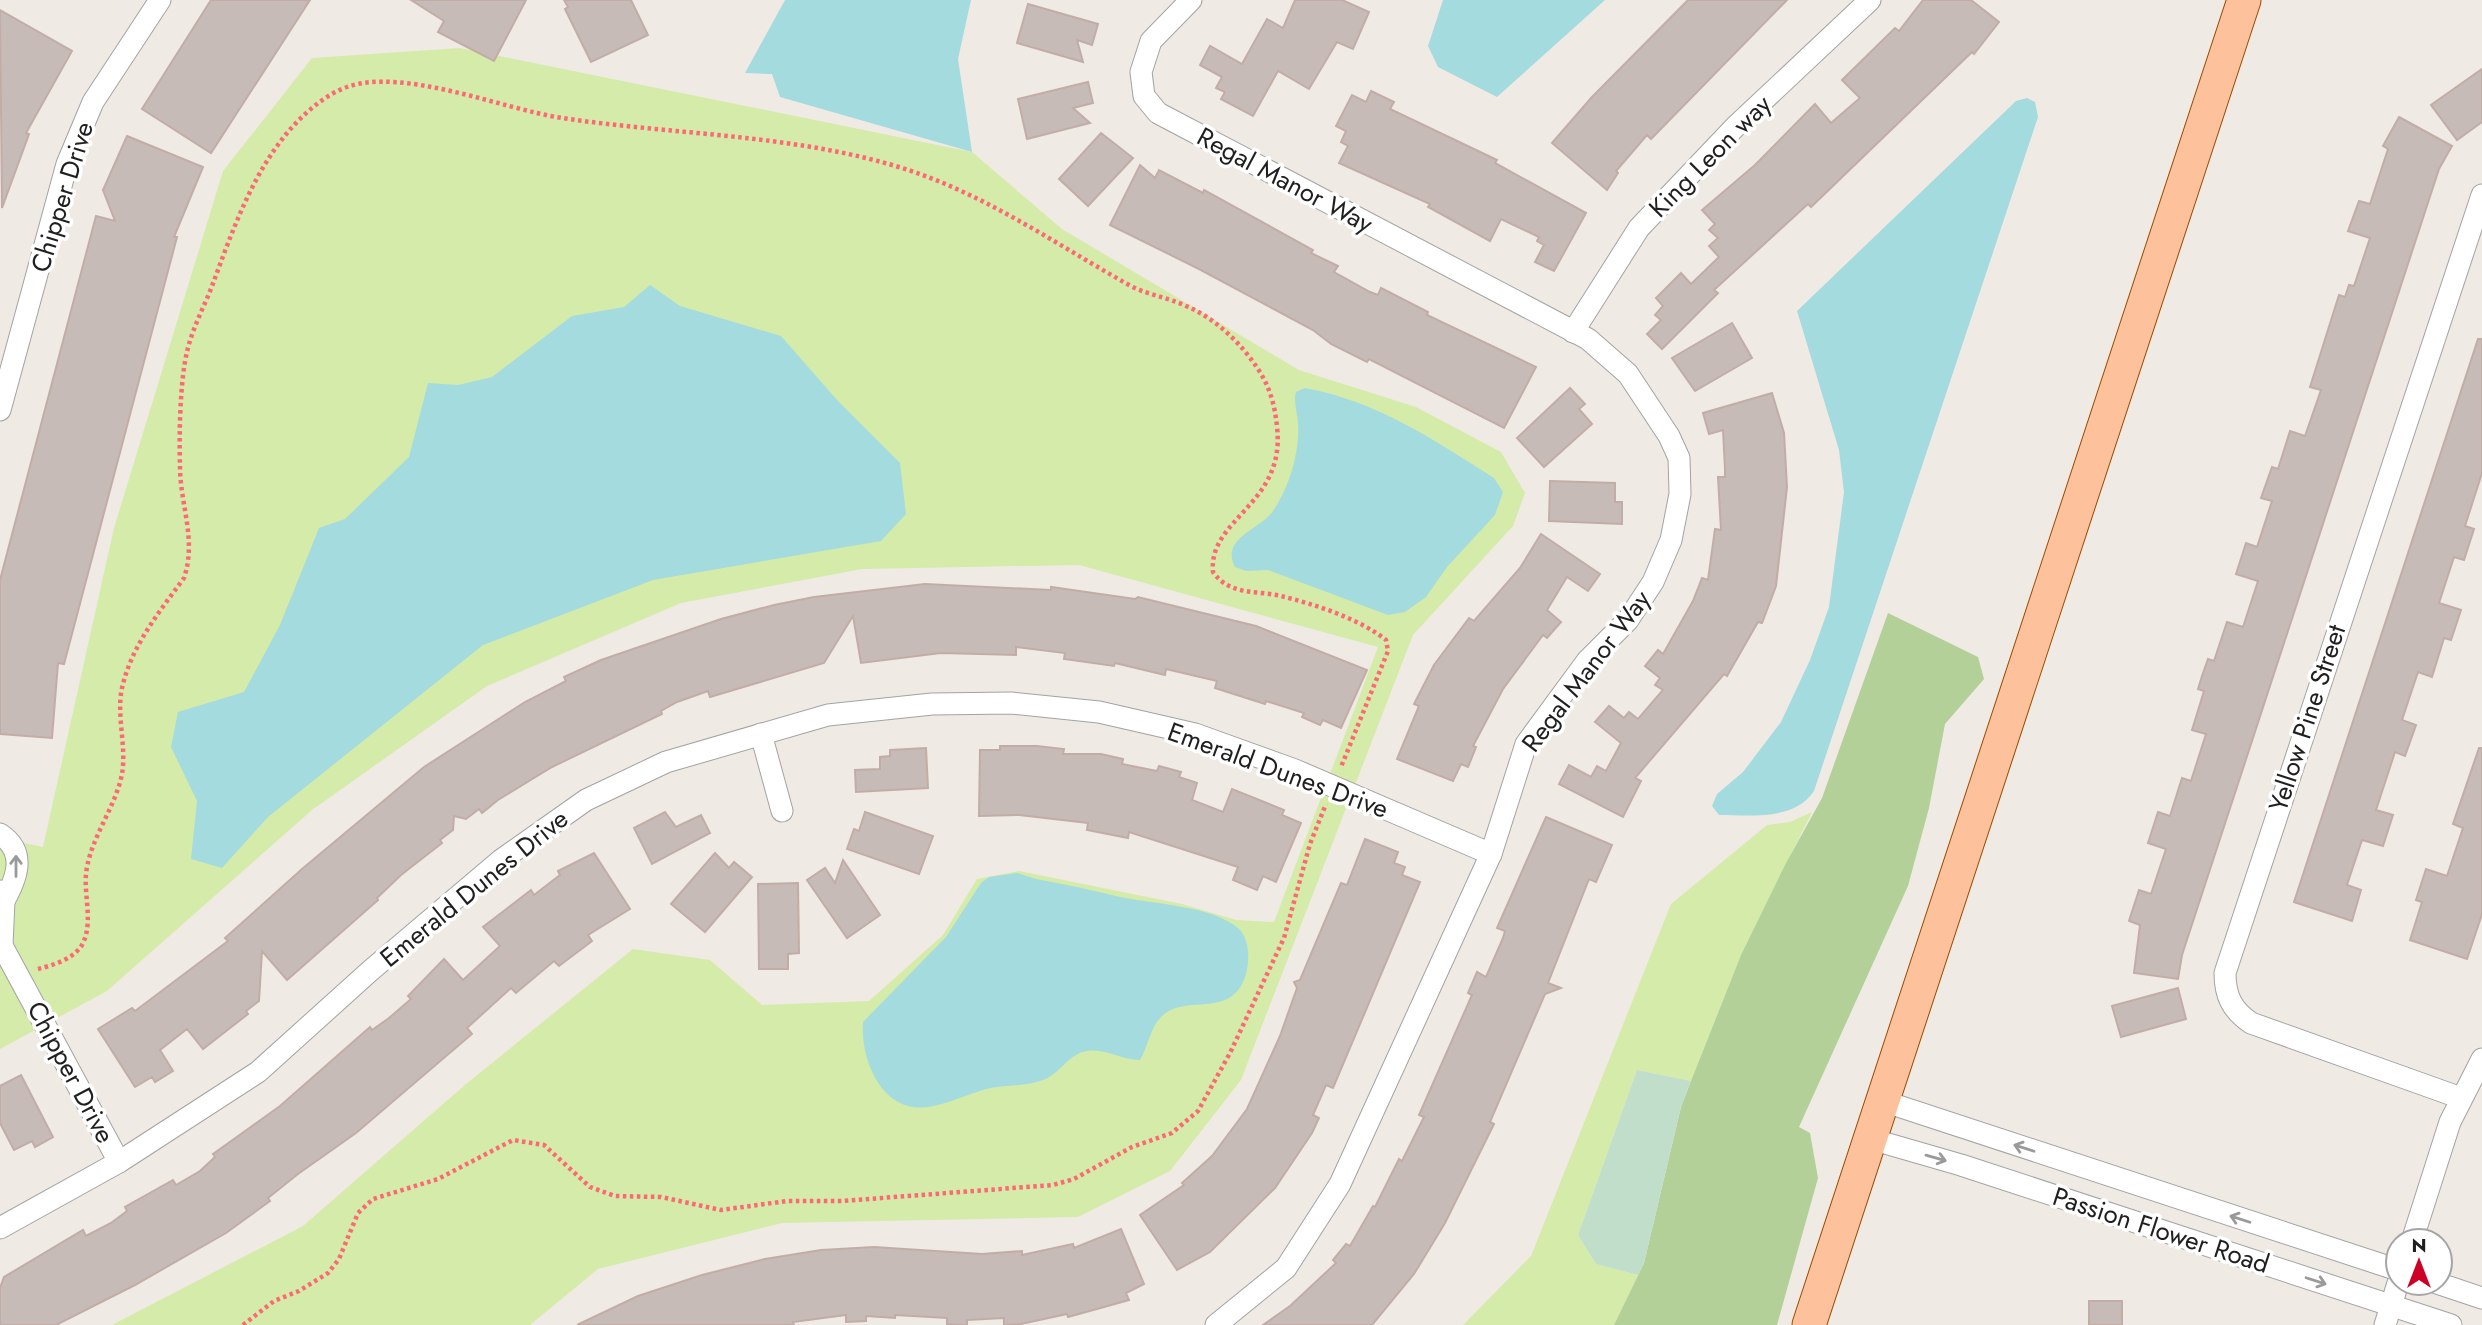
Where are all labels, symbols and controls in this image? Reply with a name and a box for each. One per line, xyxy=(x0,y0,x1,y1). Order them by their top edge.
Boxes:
street label: King Leon way xyxy=(1640,86,1780,226)
street label: Chipper Drive xyxy=(21,117,103,277)
street label: Regal Manor Way xyxy=(1190,118,1380,243)
street label: Regal Manor Way xyxy=(1512,582,1660,760)
street label: Yellow Pine Street xyxy=(2259,619,2355,816)
street label: Emerald Dunes Drive xyxy=(1162,712,1394,828)
street label: Emerald Dunes Drive xyxy=(372,800,576,976)
one-way arrow xyxy=(9,855,23,878)
street label: Chipper Drive xyxy=(18,994,124,1150)
one-way arrow xyxy=(2013,1141,2035,1153)
one-way arrow xyxy=(1925,1152,1947,1165)
street label: Passion Flower Road xyxy=(2048,1177,2274,1283)
one-way arrow xyxy=(2229,1212,2251,1224)
north arrow xyxy=(2384,1227,2454,1297)
text: N xyxy=(2411,1232,2427,1259)
one-way arrow xyxy=(2304,1275,2326,1288)

